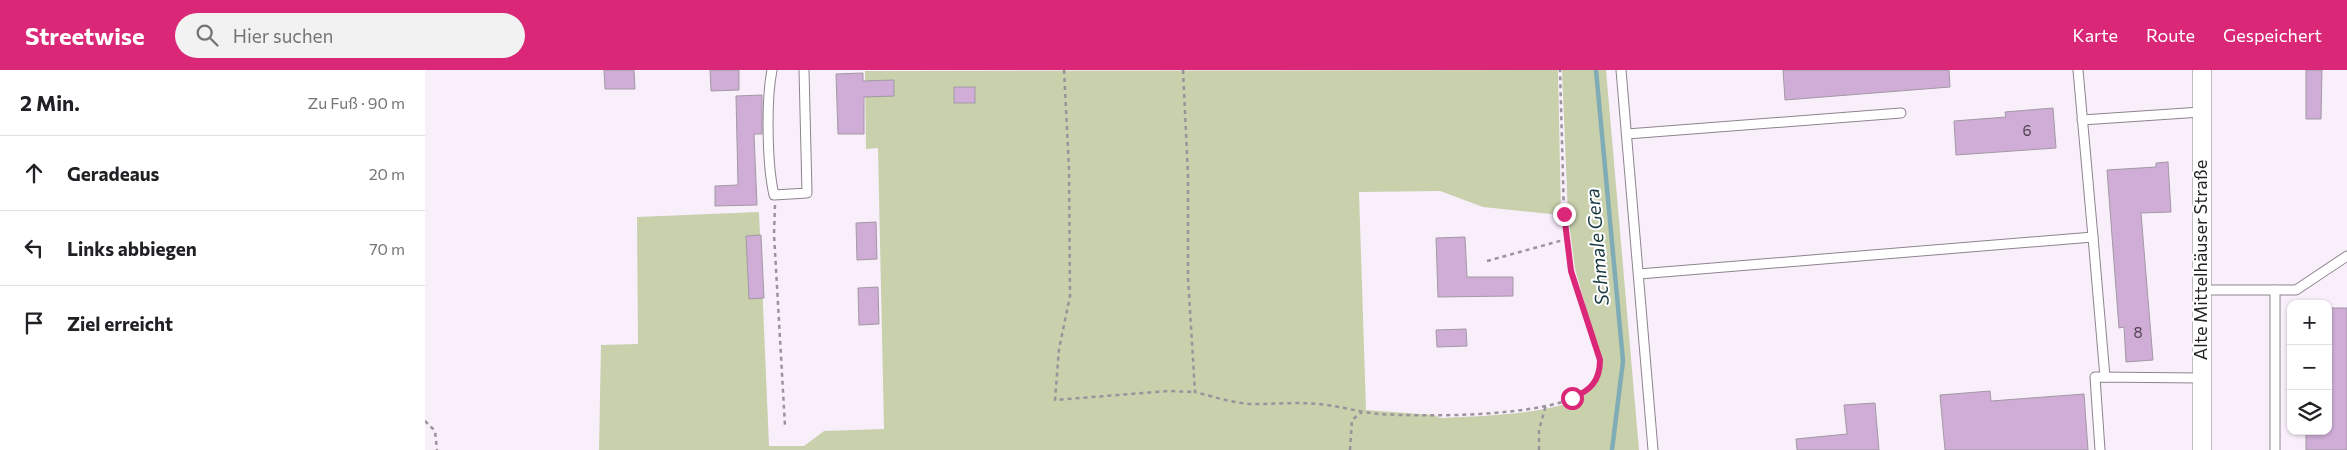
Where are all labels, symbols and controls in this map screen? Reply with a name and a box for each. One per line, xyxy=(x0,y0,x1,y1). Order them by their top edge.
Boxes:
search box xyxy=(175,13,525,58)
text: Streetwise xyxy=(25,21,145,50)
icon: search xyxy=(193,21,221,49)
text: Hier suchen xyxy=(233,24,333,47)
text: Karte xyxy=(2073,24,2118,46)
text: Route xyxy=(2146,24,2195,46)
text: Gespeichert xyxy=(2223,24,2322,46)
text: 2 Min. xyxy=(20,90,80,115)
text: Zu Fuß · 90 m xyxy=(308,93,405,112)
house number: 6 xyxy=(2022,121,2032,139)
icon: ahead xyxy=(20,159,48,187)
street label: Alte Mittelhäuser Straße xyxy=(2189,160,2211,360)
text: Geradeaus xyxy=(67,162,159,185)
text: 20 m xyxy=(369,164,405,183)
water label: Schmale Gera xyxy=(1580,187,1613,307)
route end xyxy=(1553,203,1576,226)
icon: left xyxy=(20,234,48,262)
text: Links abbiegen xyxy=(67,237,197,260)
text: 70 m xyxy=(369,239,405,258)
map controls xyxy=(2287,300,2332,435)
button: + xyxy=(2287,300,2332,345)
icon: arrive xyxy=(20,309,48,337)
text: Ziel erreicht xyxy=(67,312,173,335)
house number: 8 xyxy=(2133,323,2143,341)
button: − xyxy=(2287,345,2332,390)
route start xyxy=(1561,387,1584,410)
button: layers xyxy=(2287,390,2332,435)

